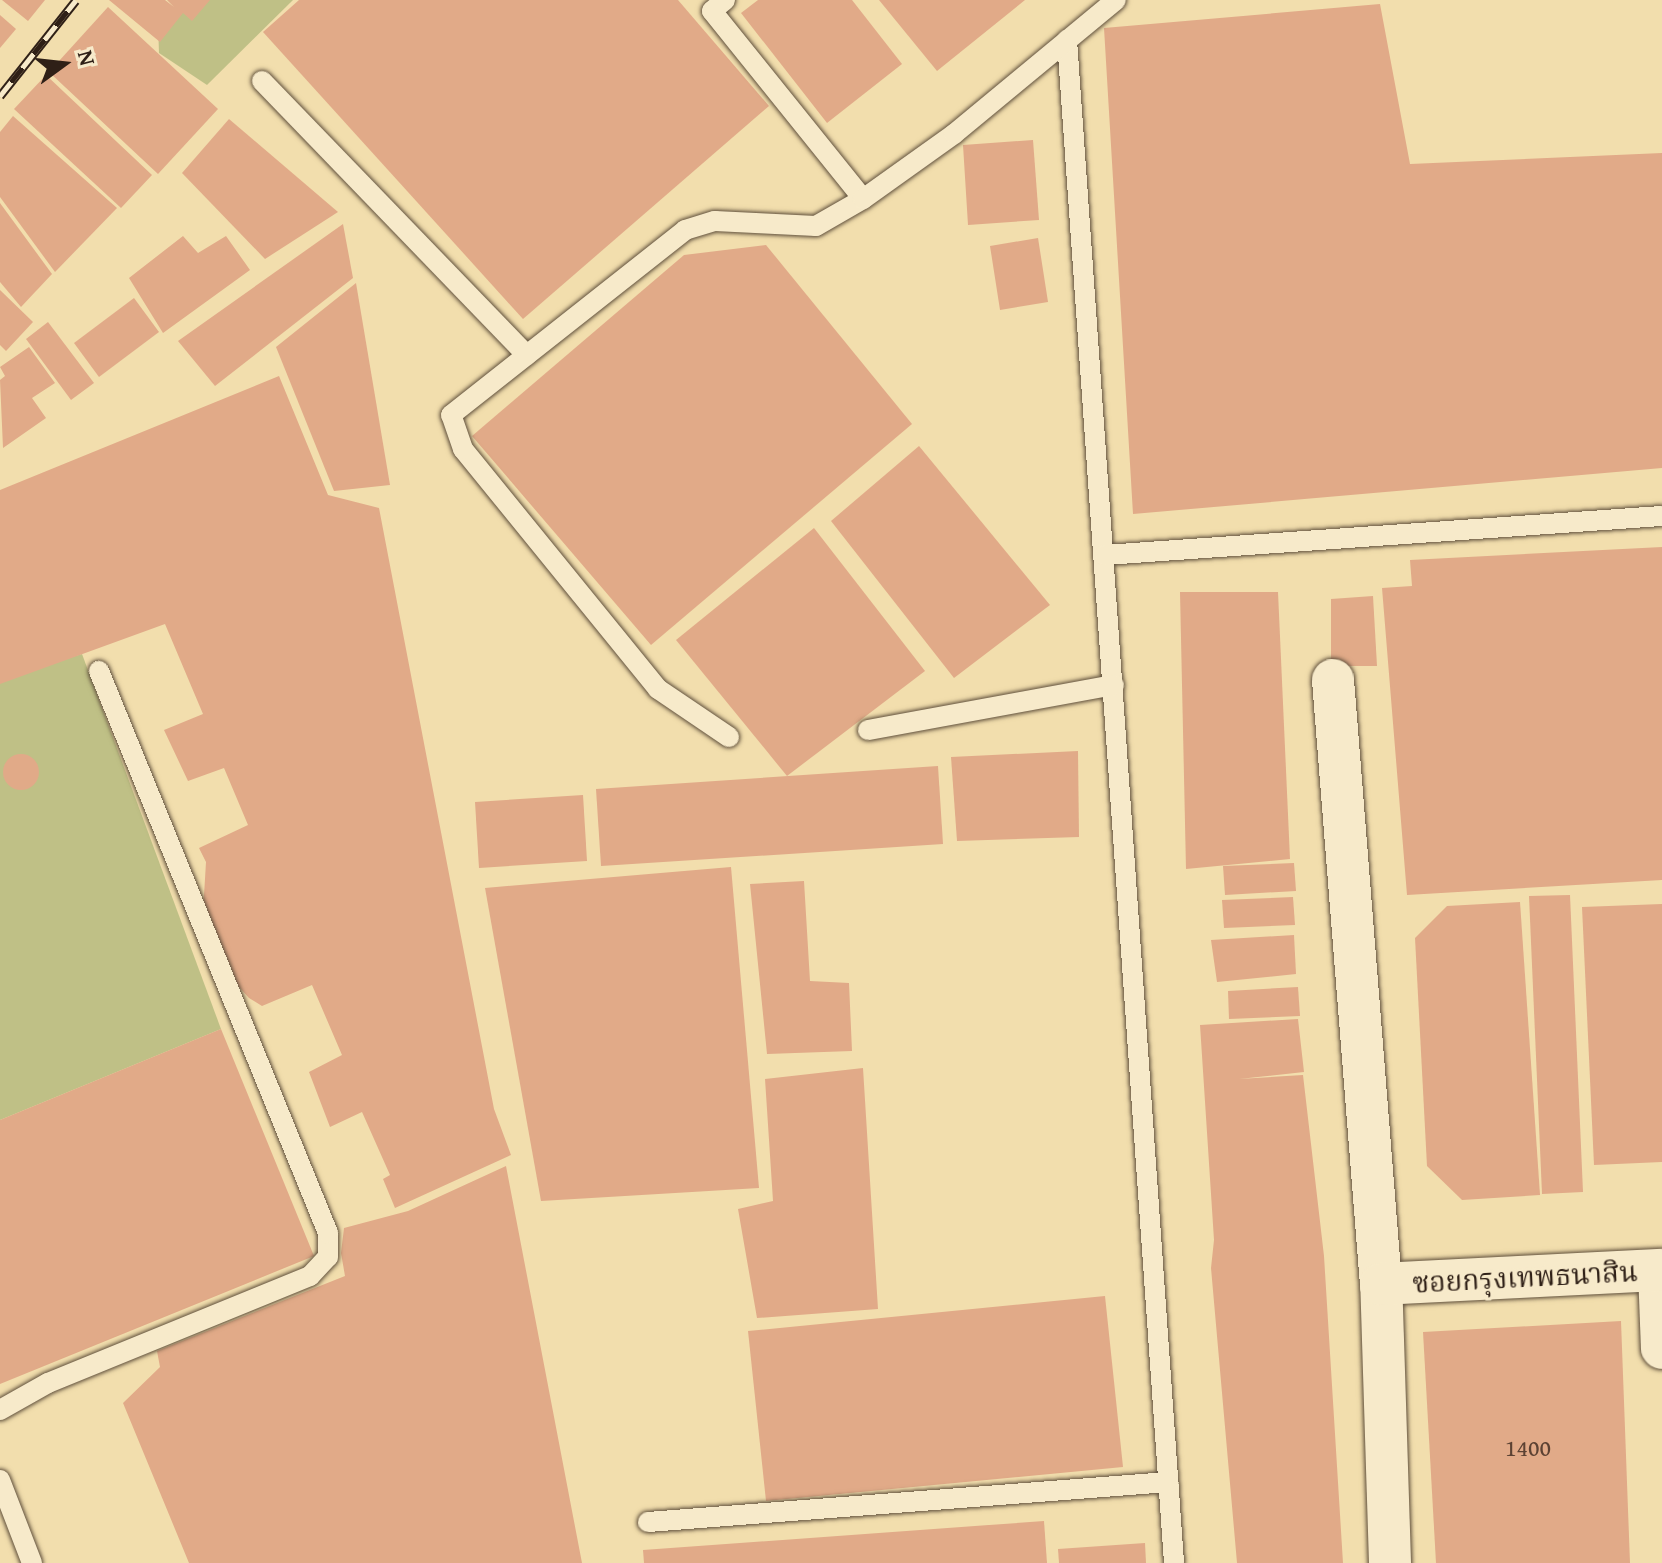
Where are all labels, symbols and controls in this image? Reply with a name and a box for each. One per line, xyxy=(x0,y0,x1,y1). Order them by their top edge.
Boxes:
north arrow xyxy=(24,24,104,104)
text: N xyxy=(70,47,105,69)
street label: ซอยกรุงเทพธนาสิน xyxy=(1411,1254,1639,1300)
house number: 1400 xyxy=(1505,1434,1551,1462)

